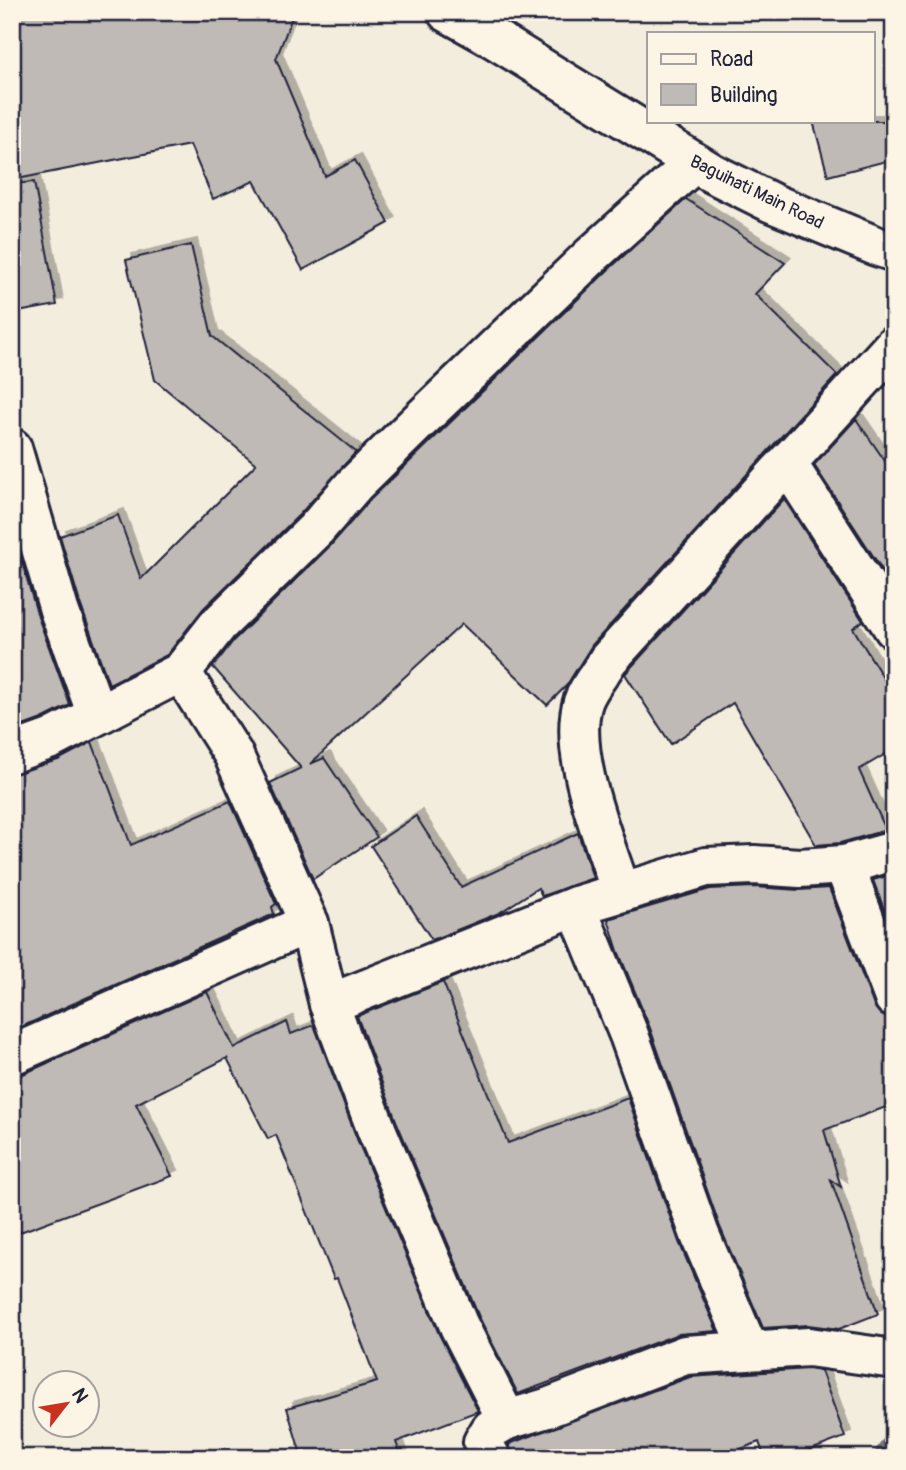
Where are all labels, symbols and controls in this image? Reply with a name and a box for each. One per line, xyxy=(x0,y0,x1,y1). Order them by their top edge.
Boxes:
legend xyxy=(647,32,874,122)
text: Road xyxy=(710,46,754,73)
text: Building xyxy=(710,82,777,109)
street label: Baguihati Main Road xyxy=(686,150,828,235)
north arrow xyxy=(32,1368,102,1438)
text: N xyxy=(66,1384,93,1408)

